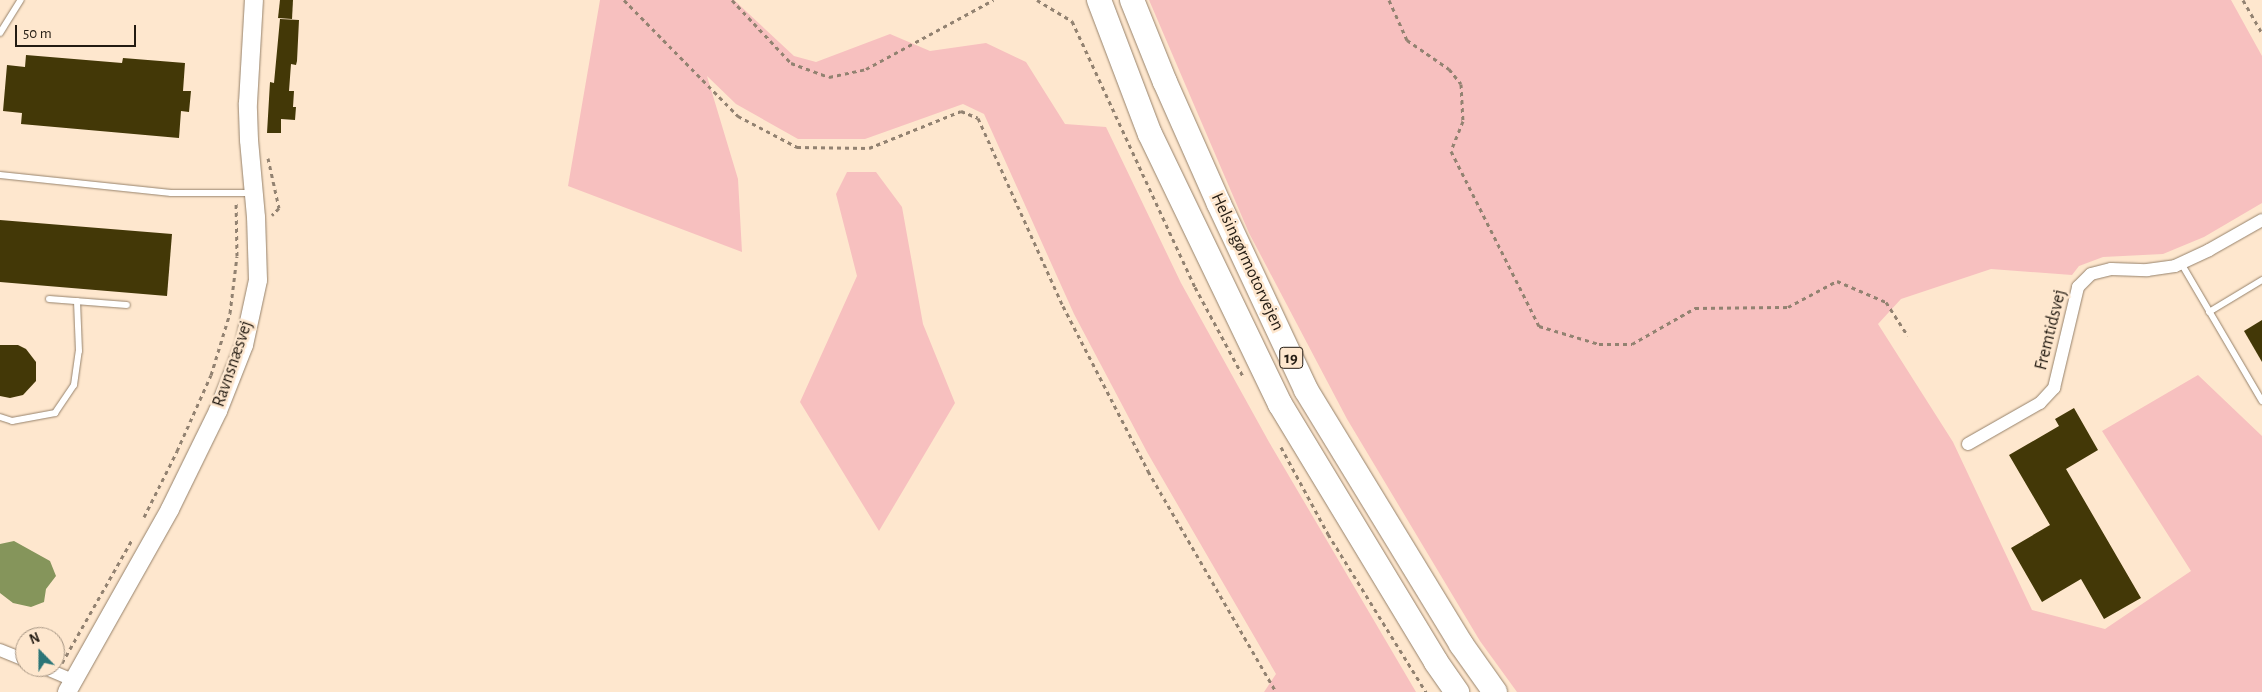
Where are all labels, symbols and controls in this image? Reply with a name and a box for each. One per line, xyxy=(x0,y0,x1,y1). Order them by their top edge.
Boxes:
scale bar xyxy=(18,15,139,47)
text: 50 m xyxy=(23,26,52,41)
street label: Helsingørmotorvejen xyxy=(1206,190,1288,334)
street label: Fremtidsvej xyxy=(2031,288,2071,372)
street label: Ravnsnæsvej xyxy=(208,318,258,410)
road number: 19 xyxy=(1278,344,1304,372)
north arrow xyxy=(15,627,65,677)
text: N xyxy=(28,631,42,647)

